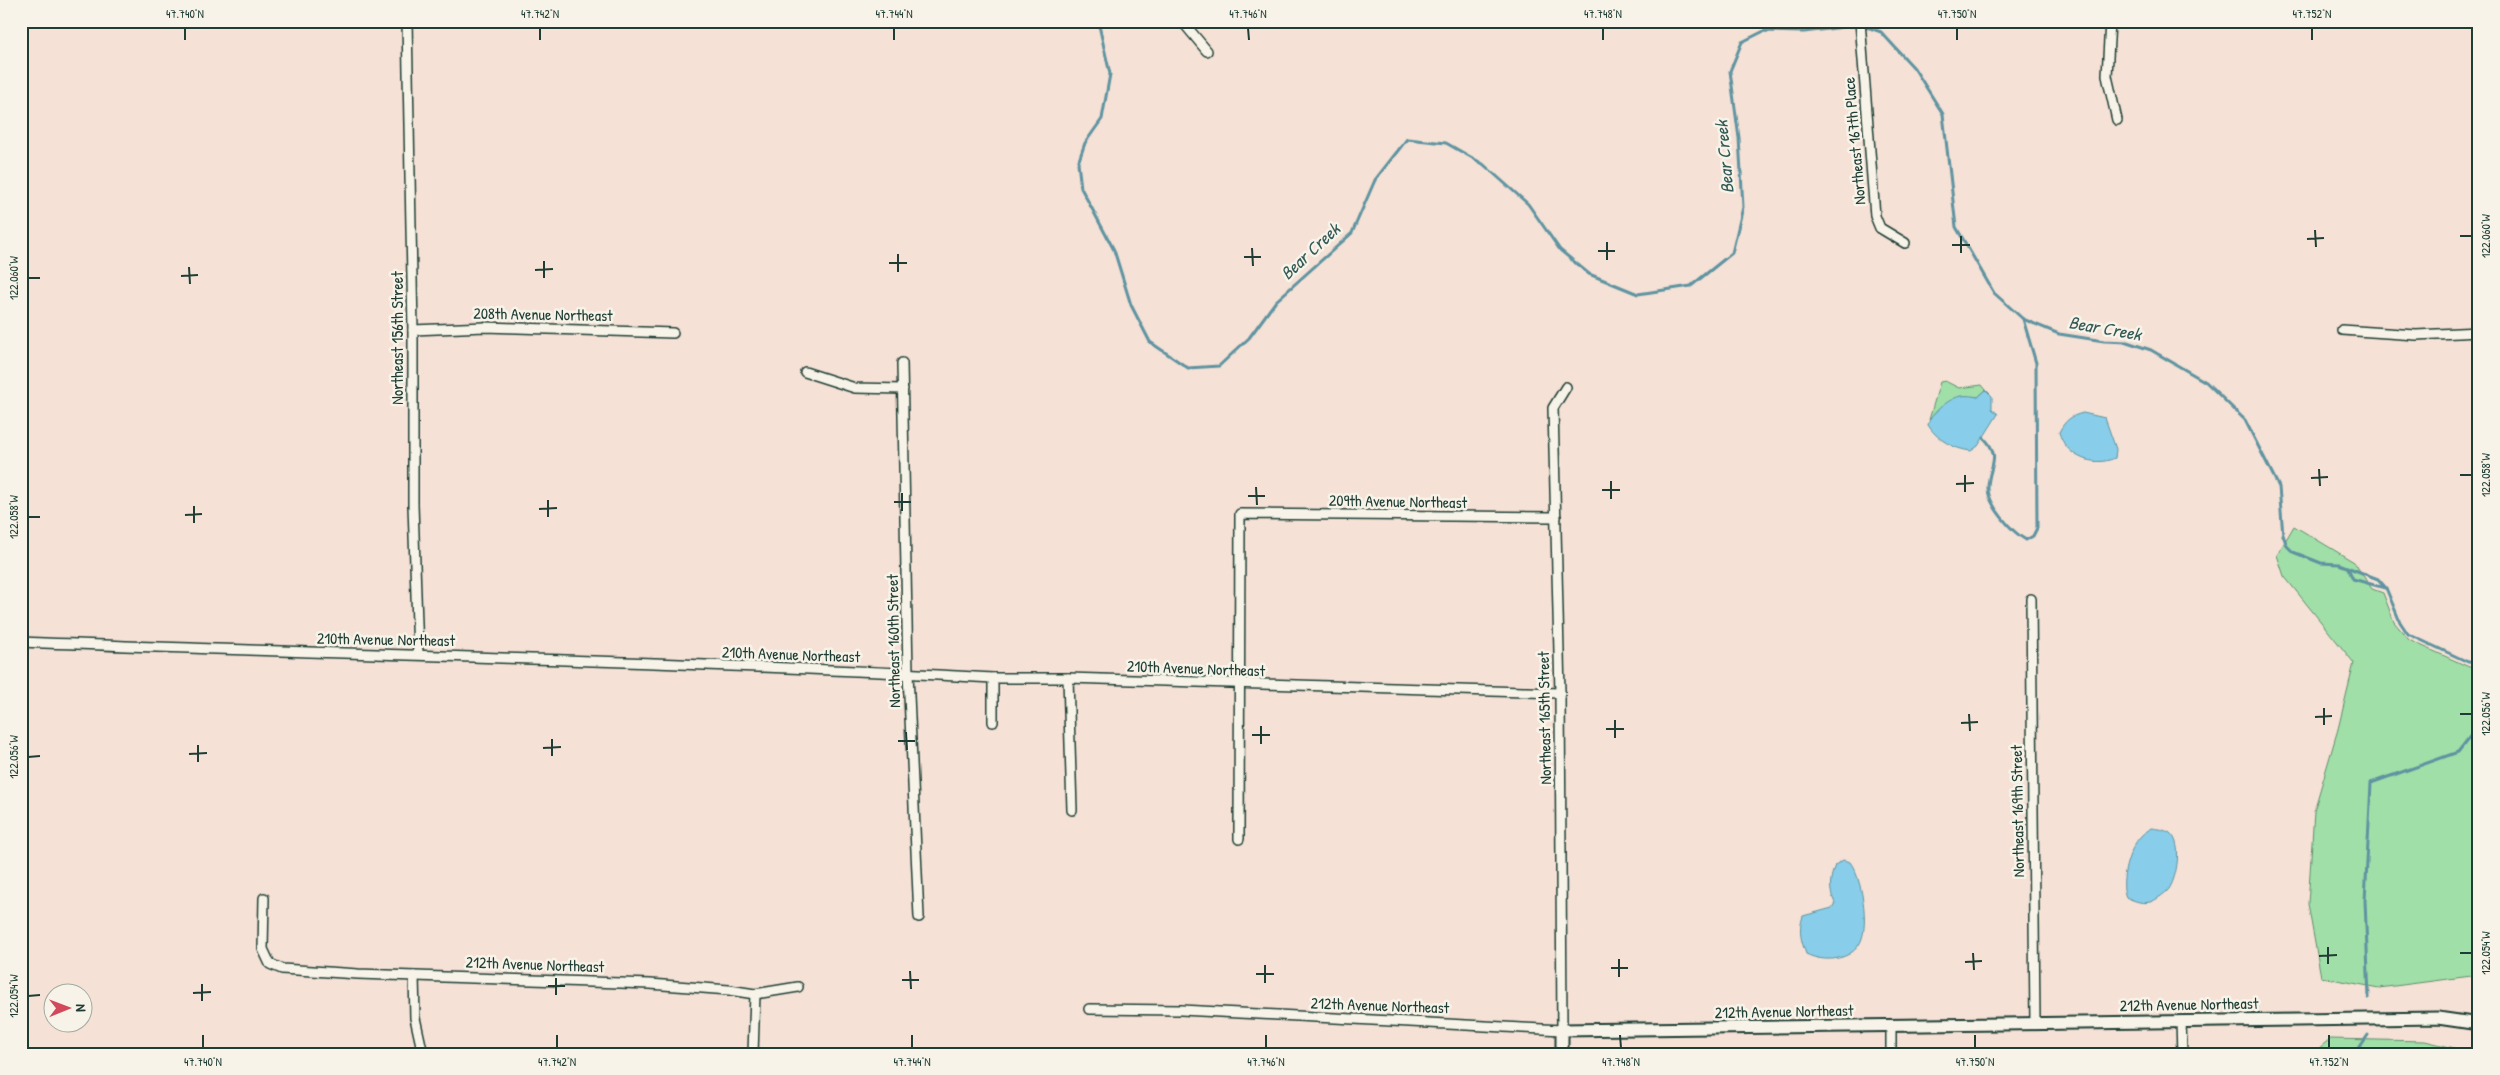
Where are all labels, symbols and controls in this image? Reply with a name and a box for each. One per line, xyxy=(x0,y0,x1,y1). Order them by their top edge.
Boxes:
text: 47.740°N xyxy=(166,5,204,22)
text: 47.742°N xyxy=(521,5,559,22)
text: 47.744°N xyxy=(875,5,913,22)
text: 47.746°N xyxy=(1229,5,1267,22)
text: 47.748°N xyxy=(1584,5,1622,22)
text: 47.750°N xyxy=(1938,5,1976,22)
text: 47.752°N xyxy=(2293,5,2331,22)
street label: Northeast 167th Place xyxy=(1837,76,1871,206)
water label: Bear Creek xyxy=(1708,118,1740,194)
text: 122.060°W xyxy=(2477,213,2494,258)
water label: Bear Creek xyxy=(1275,216,1346,285)
text: 122.060°W xyxy=(5,255,22,300)
street label: Northeast 156th Street xyxy=(386,271,408,405)
street label: 208th Avenue Northeast xyxy=(473,302,613,326)
water label: Bear Creek xyxy=(2067,309,2145,347)
text: 122.058°W xyxy=(2477,452,2494,497)
street label: 209th Avenue Northeast xyxy=(1329,489,1468,513)
text: 122.058°W xyxy=(5,494,22,539)
street label: Northeast 160th Street xyxy=(881,573,905,708)
street label: 210th Avenue Northeast xyxy=(317,627,456,651)
street label: 210th Avenue Northeast xyxy=(722,641,861,667)
street label: Northeast 165th Street xyxy=(1532,651,1556,785)
street label: 210th Avenue Northeast xyxy=(1127,655,1266,681)
text: 122.056°W xyxy=(2477,692,2494,736)
text: 122.056°W xyxy=(5,735,22,779)
street label: Northeast 169th Street xyxy=(2005,744,2029,877)
text: 122.054°W xyxy=(2477,931,2494,975)
street label: 212th Avenue Northeast xyxy=(465,951,605,977)
text: 122.054°W xyxy=(5,974,22,1018)
north arrow xyxy=(42,982,92,1032)
street label: 212th Avenue Northeast xyxy=(1310,992,1450,1018)
street label: 212th Avenue Northeast xyxy=(2120,992,2259,1016)
street label: 212th Avenue Northeast xyxy=(1715,999,1854,1023)
text: N xyxy=(72,1004,91,1012)
text: 47.740°N xyxy=(184,1053,222,1070)
text: 47.742°N xyxy=(538,1053,576,1070)
text: 47.744°N xyxy=(893,1053,931,1070)
text: 47.746°N xyxy=(1247,1053,1285,1070)
text: 47.748°N xyxy=(1602,1053,1640,1070)
text: 47.750°N xyxy=(1956,1053,1994,1070)
text: 47.752°N xyxy=(2310,1053,2348,1070)

